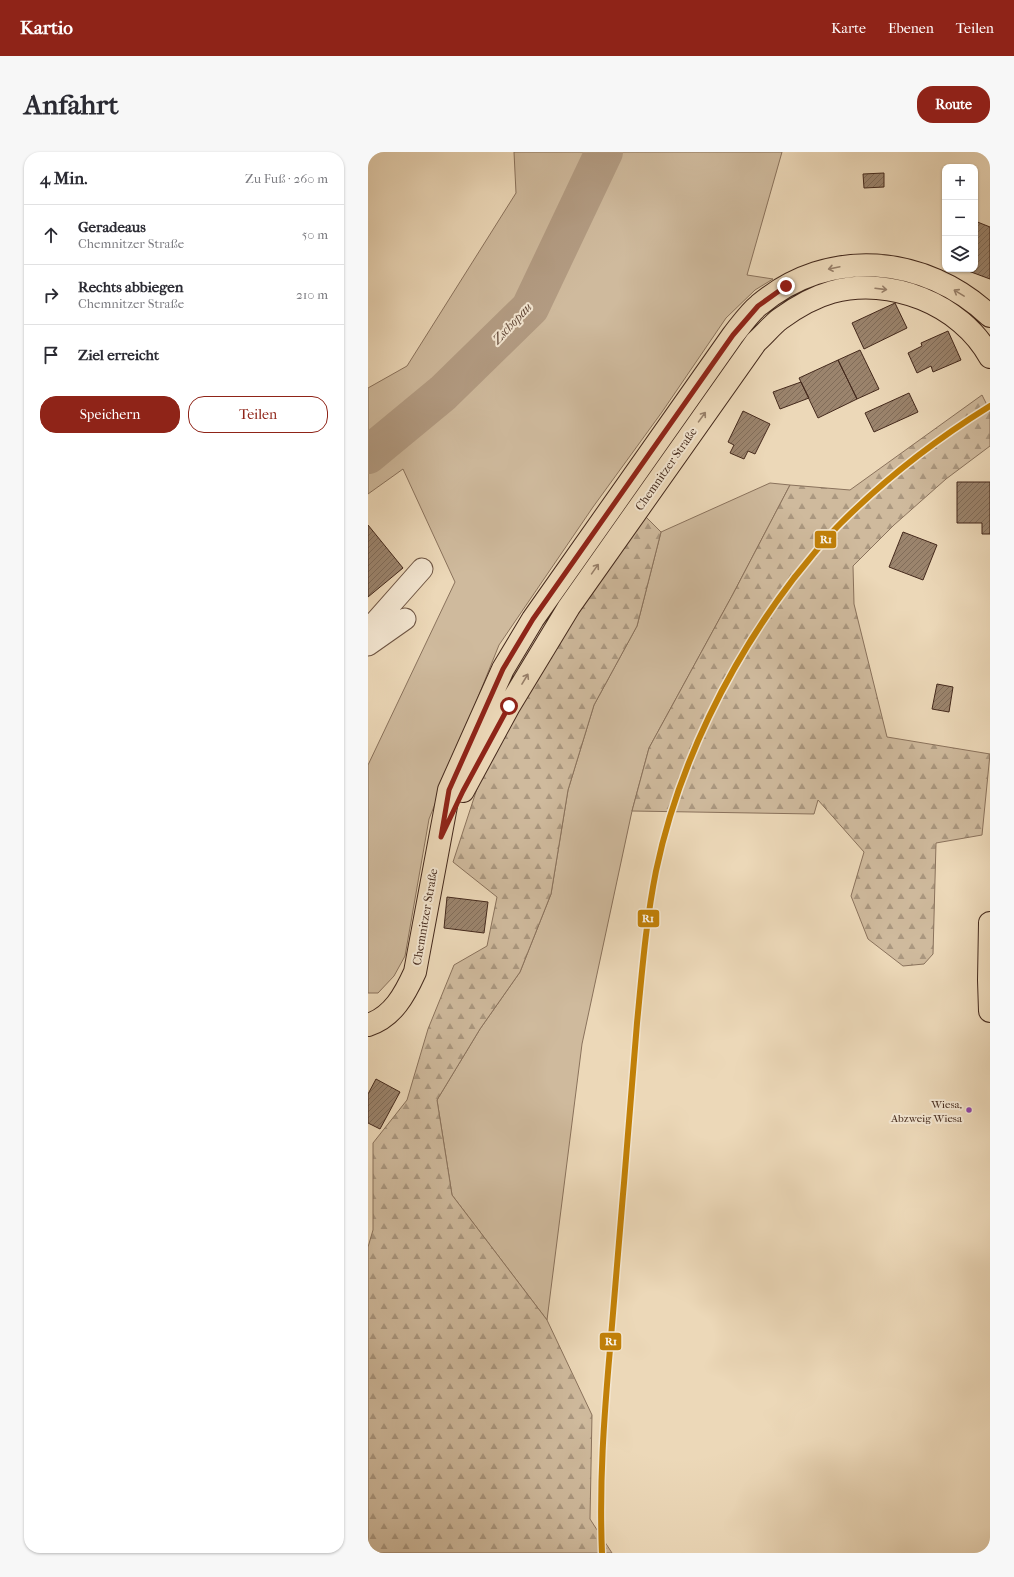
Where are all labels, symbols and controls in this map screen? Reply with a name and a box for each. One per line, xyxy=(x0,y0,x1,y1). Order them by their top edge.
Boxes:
text: Kartio xyxy=(20,17,73,39)
text: Karte xyxy=(831,20,866,37)
text: Ebenen xyxy=(888,20,934,37)
text: Teilen xyxy=(956,20,994,37)
button: Route xyxy=(917,86,990,123)
text: Anfahrt xyxy=(24,88,118,121)
map controls xyxy=(942,164,978,272)
button: + xyxy=(942,164,978,200)
text: 4 Min. xyxy=(40,168,87,188)
text: Zu Fuß · 260 m xyxy=(245,171,328,186)
button: − xyxy=(942,200,978,236)
text: Geradeaus xyxy=(78,218,146,236)
icon: ahead xyxy=(40,224,62,246)
text: 50 m xyxy=(302,227,328,242)
text: Chemnitzer Straße xyxy=(78,236,184,251)
button: layers xyxy=(942,236,978,272)
one-way arrow xyxy=(828,265,841,273)
route end xyxy=(777,277,795,295)
text: Rechts abbiegen xyxy=(78,278,183,296)
icon: right xyxy=(40,284,62,306)
one-way arrow xyxy=(874,285,887,293)
text: 210 m xyxy=(296,287,328,302)
one-way arrow xyxy=(953,288,965,296)
text: Chemnitzer Straße xyxy=(78,296,184,311)
water label: Zschopau xyxy=(488,299,535,347)
icon: arrive xyxy=(40,344,62,366)
text: Ziel erreicht xyxy=(78,346,159,364)
button: Speichern xyxy=(40,396,180,433)
button: Teilen xyxy=(188,396,328,433)
one-way arrow xyxy=(698,412,706,423)
street label: Chemnitzer Straße xyxy=(632,425,700,513)
line badge: R1 xyxy=(814,530,837,549)
text: R1 xyxy=(820,533,832,546)
one-way arrow xyxy=(591,564,599,575)
one-way arrow xyxy=(521,673,529,685)
route start xyxy=(500,697,518,715)
street label: Chemnitzer Straße xyxy=(410,867,440,966)
line badge: R1 xyxy=(637,909,660,928)
text: R1 xyxy=(642,912,654,925)
place label: Wiesa, Abzweig Wiesa xyxy=(890,1098,963,1125)
marker: Wiesa, Abzweig Wiesa xyxy=(964,1105,974,1115)
line badge: R1 xyxy=(599,1332,622,1351)
text: R1 xyxy=(605,1335,617,1348)

